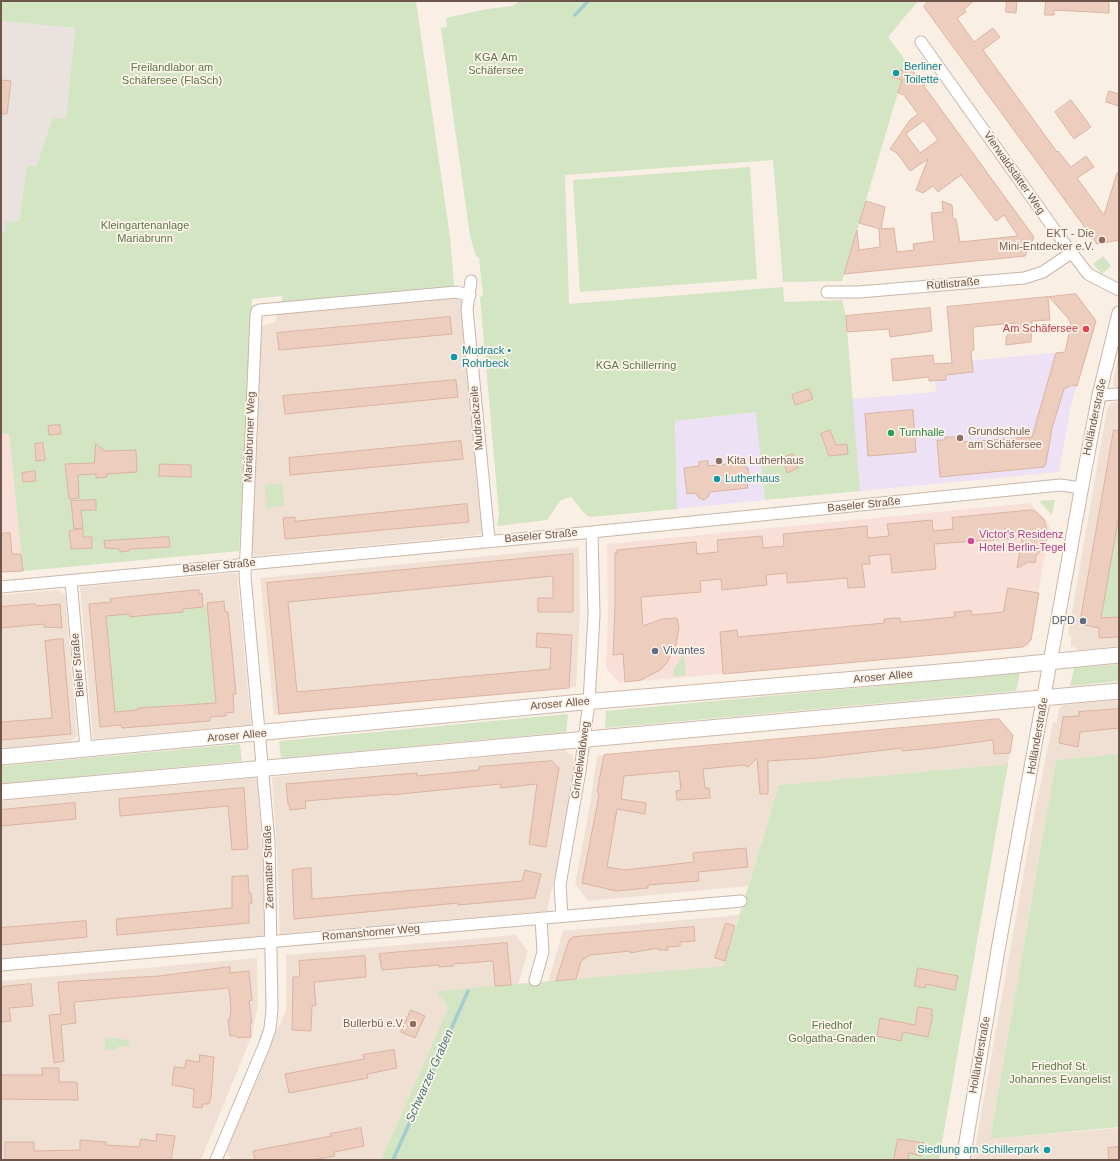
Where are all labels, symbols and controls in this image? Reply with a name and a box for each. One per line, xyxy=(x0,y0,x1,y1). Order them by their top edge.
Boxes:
park label: KGA Am Schäfersee xyxy=(468,51,524,77)
place label: Berliner Toilette xyxy=(904,60,942,86)
park label: Freilandlabor am Schäfersee (FlaSch) xyxy=(122,61,222,87)
marker: Berliner Toilette xyxy=(891,68,901,78)
street label: Vierwaldstätter Weg xyxy=(980,129,1048,217)
park label: Kleingartenanlage Mariabrunn xyxy=(101,219,189,245)
place label: EKT - Die Mini-Entdecker e.V. xyxy=(999,227,1094,253)
marker: EKT - Die Mini-Entdecker e.V. xyxy=(1097,235,1107,245)
street label: Rütlistraße xyxy=(926,275,980,293)
place label: Am Schäfersee xyxy=(1003,322,1078,336)
marker: Am Schäfersee xyxy=(1081,324,1091,334)
place label: Mudrack • Rohrbeck xyxy=(462,344,511,370)
marker: Mudrack • Rohrbeck xyxy=(449,352,459,362)
park label: KGA Schillerring xyxy=(596,359,676,373)
street label: Holländerstraße xyxy=(1080,377,1110,457)
street label: Mudrackzeile xyxy=(468,385,486,451)
street label: Mariabrunner Weg xyxy=(242,391,258,483)
place label: Grundschule am Schäfersee xyxy=(968,425,1042,451)
place label: Turnhalle xyxy=(899,426,944,440)
marker: Turnhalle xyxy=(886,428,896,438)
marker: Grundschule am Schäfersee xyxy=(955,433,965,443)
place label: Kita Lutherhaus xyxy=(727,454,804,468)
marker: Kita Lutherhaus xyxy=(714,456,724,466)
place label: Lutherhaus xyxy=(725,472,780,486)
marker: Lutherhaus xyxy=(712,474,722,484)
street label: Baseler Straße xyxy=(827,495,901,515)
street label: Baseler Straße xyxy=(504,526,578,546)
place label: Victor's Residenz Hotel Berlin-Tegel xyxy=(979,528,1066,554)
marker: Victor's Residenz Hotel Berlin-Tegel xyxy=(966,536,976,546)
street label: Baseler Straße xyxy=(182,556,256,576)
place label: DPD xyxy=(1052,614,1075,628)
marker: DPD xyxy=(1078,616,1088,626)
street label: Bieler Straße xyxy=(69,632,87,698)
place label: Vivantes xyxy=(663,644,705,658)
marker: Vivantes xyxy=(650,646,660,656)
street label: Aroser Allee xyxy=(853,668,913,686)
street label: Aroser Allee xyxy=(530,695,590,713)
street label: Holländerstraße xyxy=(1025,696,1051,776)
street label: Grindelwaldweg xyxy=(569,720,593,800)
street label: Aroser Allee xyxy=(207,727,267,745)
street label: Zermatter Straße xyxy=(261,825,277,909)
street label: Romanshorner Weg xyxy=(321,922,421,944)
street label: Holländerstraße xyxy=(967,1015,993,1095)
place label: Bullerbü e.V. xyxy=(343,1017,405,1031)
marker: Bullerbü e.V. xyxy=(408,1019,418,1029)
park label: Friedhof Golgatha-Gnaden xyxy=(788,1019,876,1045)
water label: Schwarzer Graben xyxy=(403,1027,457,1125)
park label: Friedhof St. Johannes Evangelist xyxy=(1009,1060,1111,1086)
place label: Siedlung am Schillerpark xyxy=(917,1143,1039,1157)
marker: Siedlung am Schillerpark xyxy=(1042,1145,1052,1155)

